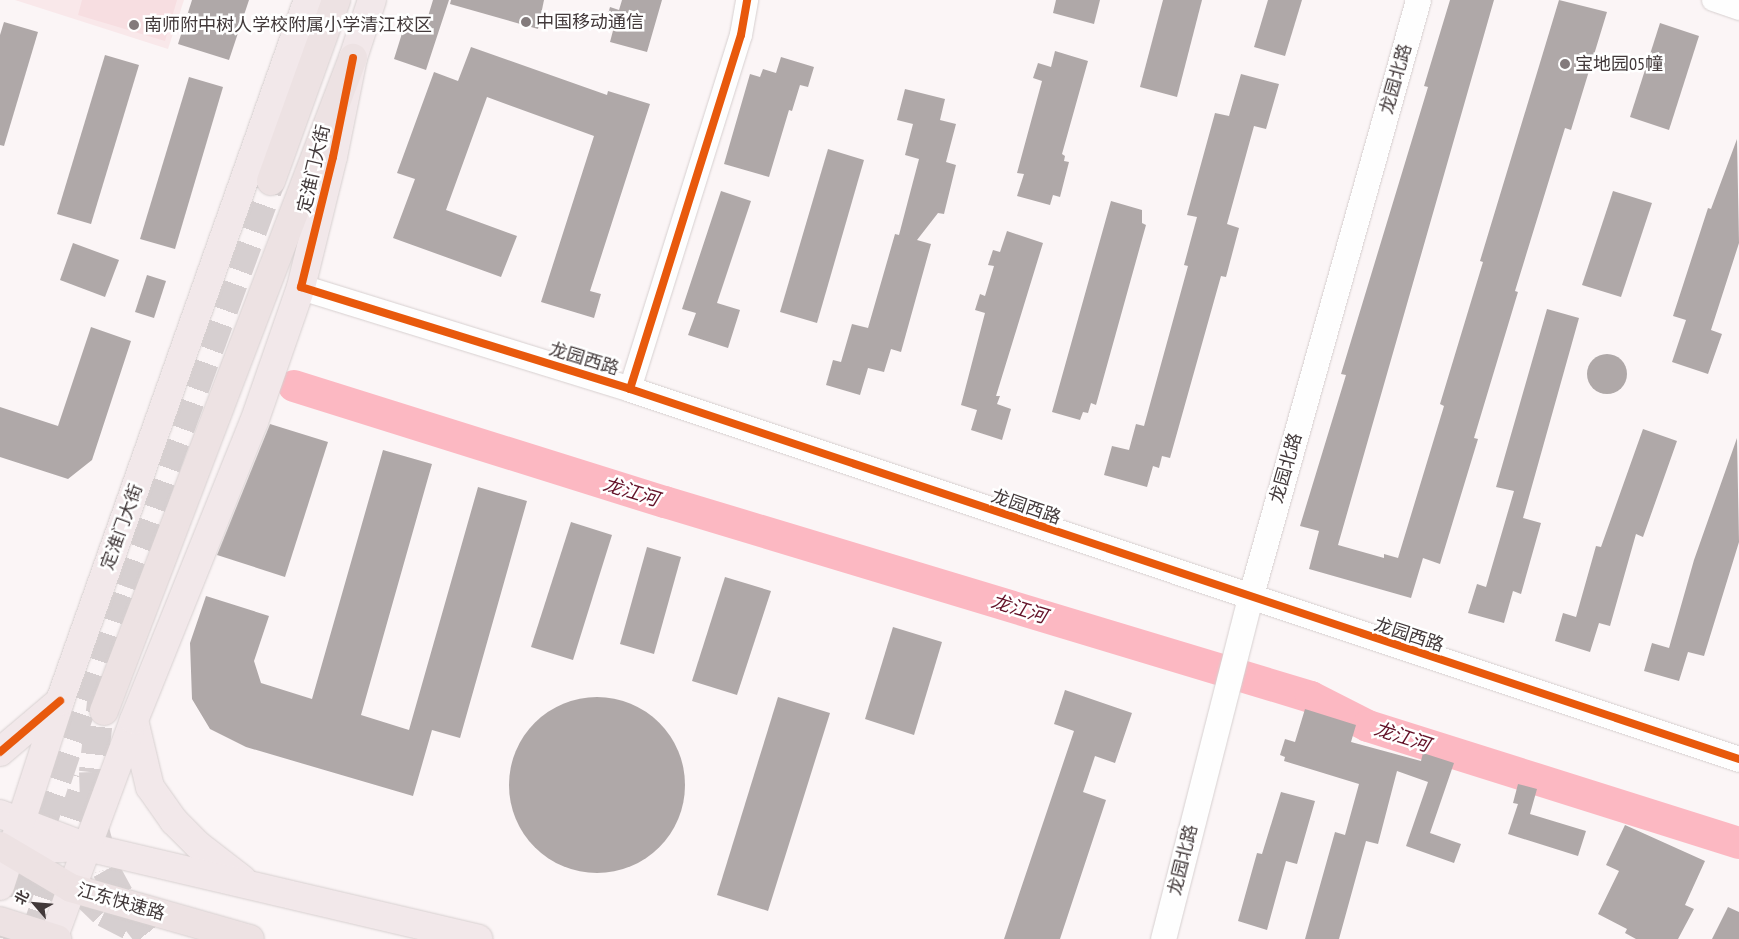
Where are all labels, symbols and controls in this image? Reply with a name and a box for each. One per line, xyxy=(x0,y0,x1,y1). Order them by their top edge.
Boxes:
place label: 中国移动通信 xyxy=(536,11,644,33)
place label: 南师附中树人学校附属小学清江校区 xyxy=(144,14,432,36)
marker: 中国移动通信 xyxy=(520,16,532,28)
marker: 南师附中树人学校附属小学清江校区 xyxy=(128,19,140,31)
street label: 龙园北路 xyxy=(1376,41,1416,117)
place label: 宝地园05幢 xyxy=(1575,53,1663,75)
marker: 宝地园05幢 xyxy=(1559,58,1571,70)
street label: 定淮门大街 xyxy=(293,123,335,215)
street label: 龙园西路 xyxy=(546,338,622,380)
street label: 龙园北路 xyxy=(1266,430,1306,506)
water label: 龙江河 xyxy=(600,473,662,511)
street label: 定淮门大街 xyxy=(96,481,148,573)
street label: 龙园西路 xyxy=(988,485,1064,529)
water label: 龙江河 xyxy=(988,590,1050,628)
street label: 龙园西路 xyxy=(1371,614,1447,656)
water label: 龙江河 xyxy=(1371,717,1433,757)
street label: 龙园北路 xyxy=(1164,822,1202,898)
north arrow xyxy=(10,879,60,929)
street label: 江东快速路 xyxy=(75,879,167,925)
text: 北 xyxy=(10,887,33,908)

